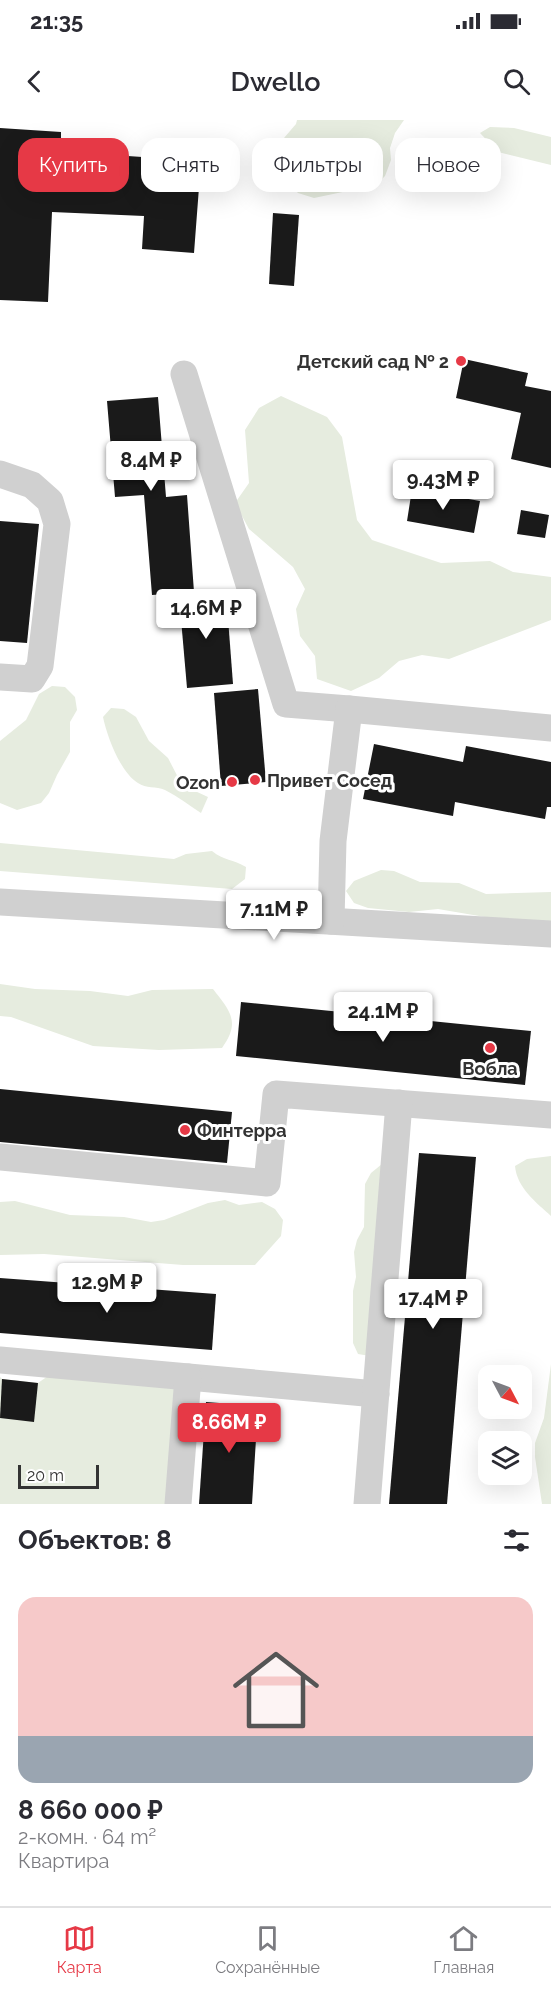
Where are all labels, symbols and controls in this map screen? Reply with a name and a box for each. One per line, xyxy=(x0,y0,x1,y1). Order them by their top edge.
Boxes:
text: 21:35 xyxy=(30,8,83,34)
icon: back xyxy=(18,65,51,98)
icon: search xyxy=(500,65,533,98)
text: Dwello xyxy=(231,66,320,97)
chip: Купить xyxy=(18,138,129,192)
chip: Снять xyxy=(141,138,240,192)
chip: Фильтры xyxy=(252,138,383,192)
chip: Новое xyxy=(395,138,501,192)
place label: Детский сад № 2 xyxy=(297,351,449,372)
marker: Детский сад № 2 xyxy=(454,354,468,368)
pin: 8.4M ₽ xyxy=(102,441,200,492)
text: 8.4M ₽ xyxy=(120,448,182,472)
pin: 9.43M ₽ xyxy=(388,460,498,511)
text: 9.43M ₽ xyxy=(407,467,479,491)
pin: 14.6M ₽ xyxy=(151,589,261,640)
text: 14.6M ₽ xyxy=(170,596,242,620)
place label: Привет Сосед xyxy=(267,770,392,791)
place label: Ozon xyxy=(176,772,220,793)
marker: Привет Сосед xyxy=(248,773,262,787)
marker: Ozon xyxy=(225,775,239,789)
pin: 7.11M ₽ xyxy=(219,890,329,941)
text: 7.11M ₽ xyxy=(240,897,308,921)
pin: 24.1M ₽ xyxy=(328,992,438,1043)
text: 24.1M ₽ xyxy=(348,999,418,1023)
marker: Вобла xyxy=(483,1041,497,1055)
place label: Вобла xyxy=(462,1058,518,1079)
place label: Финтерра xyxy=(197,1120,287,1141)
marker: Финтерра xyxy=(178,1123,192,1137)
pin: 12.9M ₽ xyxy=(52,1263,162,1314)
text: 12.9M ₽ xyxy=(71,1270,143,1294)
pin: 17.4M ₽ xyxy=(378,1279,488,1330)
text: 17.4M ₽ xyxy=(398,1286,468,1310)
north arrow xyxy=(478,1365,532,1419)
map controls xyxy=(478,1365,532,1485)
pin: 8.66M ₽ xyxy=(174,1403,284,1454)
text: 8.66M ₽ xyxy=(192,1410,266,1434)
button: layers xyxy=(478,1431,532,1485)
scale bar xyxy=(18,1462,99,1490)
text: 20 m xyxy=(27,1466,64,1485)
icon: filters xyxy=(500,1524,533,1557)
text: Объектов: 8 xyxy=(18,1525,172,1555)
icon: home xyxy=(222,1636,330,1744)
text: 8 660 000 ₽ xyxy=(18,1795,163,1825)
text: 2-комн. · 64 m² xyxy=(18,1825,156,1849)
text: Квартира xyxy=(18,1849,109,1873)
tab: Карта xyxy=(57,1922,102,1977)
tab: Сохранённые xyxy=(215,1922,320,1977)
tab: Главная xyxy=(433,1922,494,1977)

